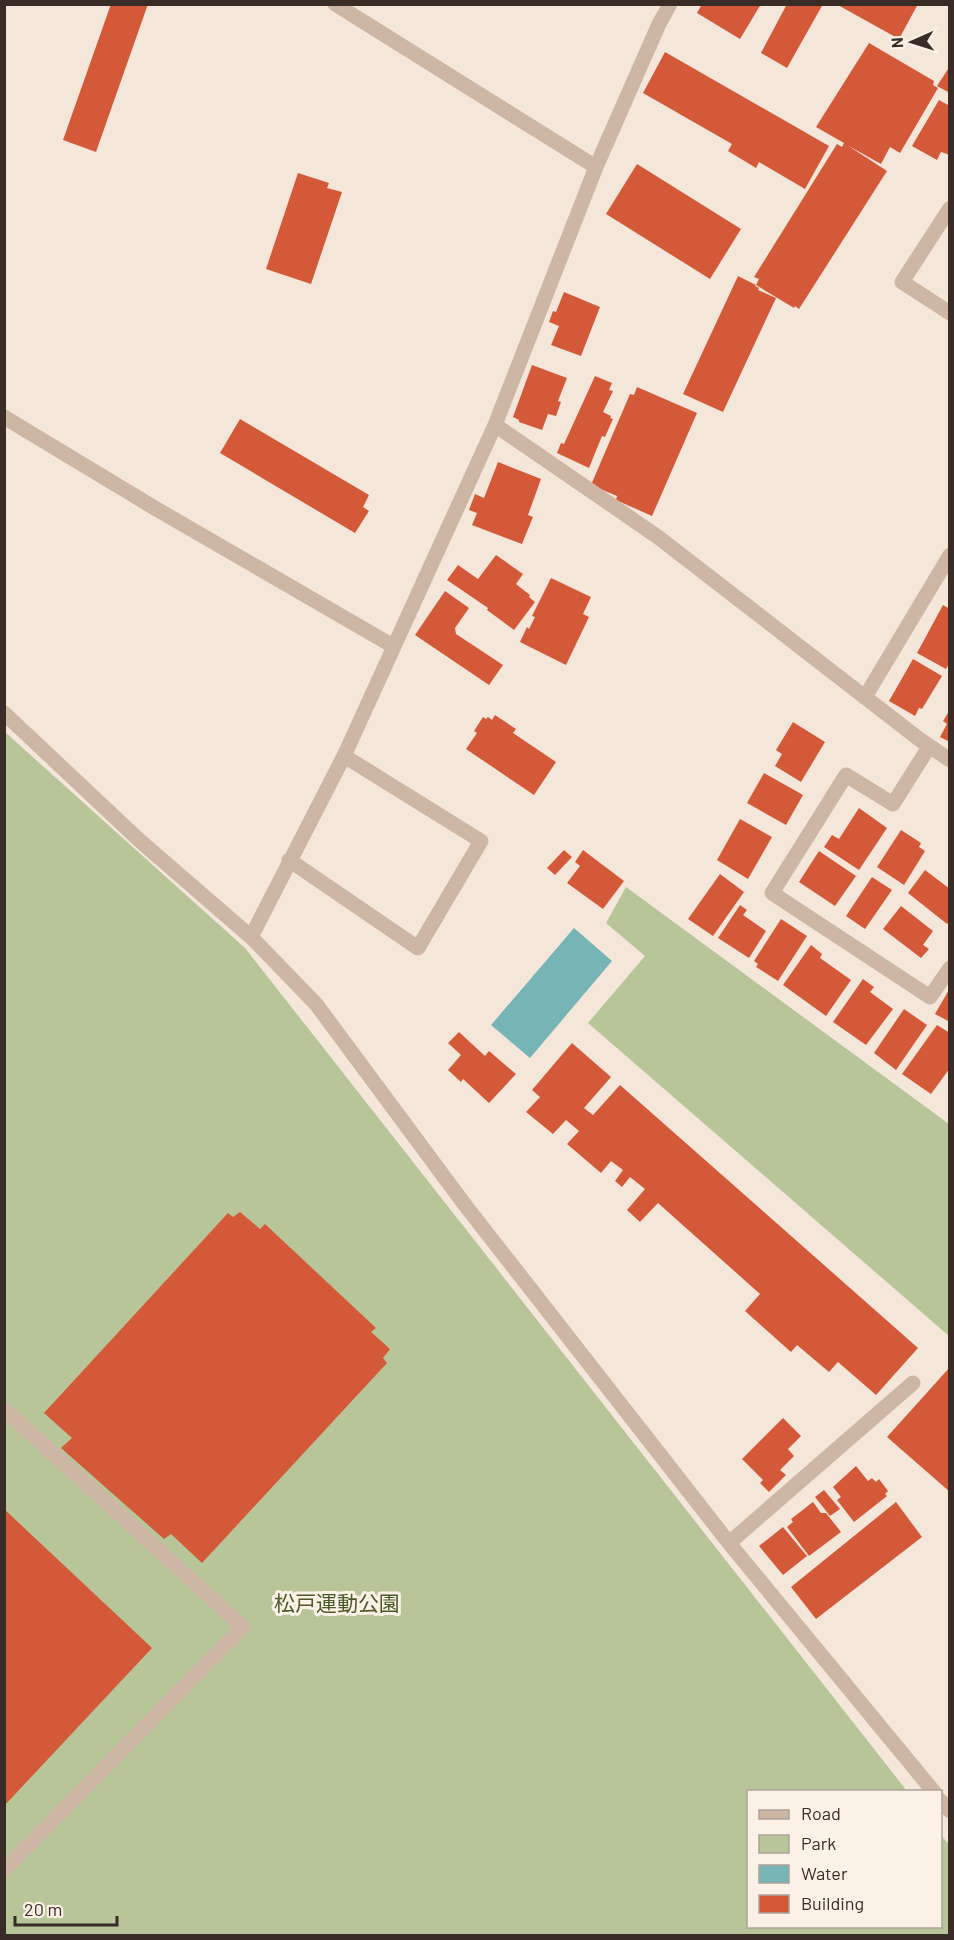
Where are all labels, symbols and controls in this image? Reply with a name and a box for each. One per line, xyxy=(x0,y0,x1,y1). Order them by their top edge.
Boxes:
north arrow xyxy=(882,12,942,72)
text: N xyxy=(887,37,906,49)
park label: 松戸運動公園 xyxy=(274,1590,400,1615)
legend xyxy=(747,1790,942,1928)
text: Road xyxy=(801,1802,841,1824)
text: Park xyxy=(801,1832,836,1854)
text: Water xyxy=(801,1862,848,1884)
scale bar xyxy=(15,1889,117,1927)
text: Building xyxy=(801,1892,864,1914)
text: 20 m xyxy=(24,1898,62,1920)

